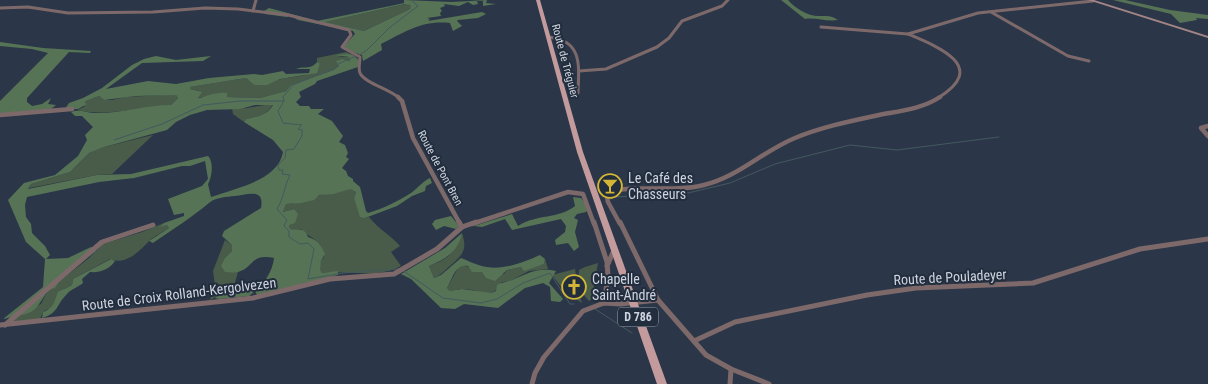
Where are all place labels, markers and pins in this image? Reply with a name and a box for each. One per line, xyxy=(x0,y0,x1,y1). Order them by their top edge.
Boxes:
place label: Le Café des Chasseurs xyxy=(628,170,693,202)
bar icon: Le Café des Chasseurs xyxy=(597,173,623,199)
place label: Chapelle Saint-André xyxy=(592,271,657,303)
church icon: Chapelle Saint-André xyxy=(561,274,587,300)

